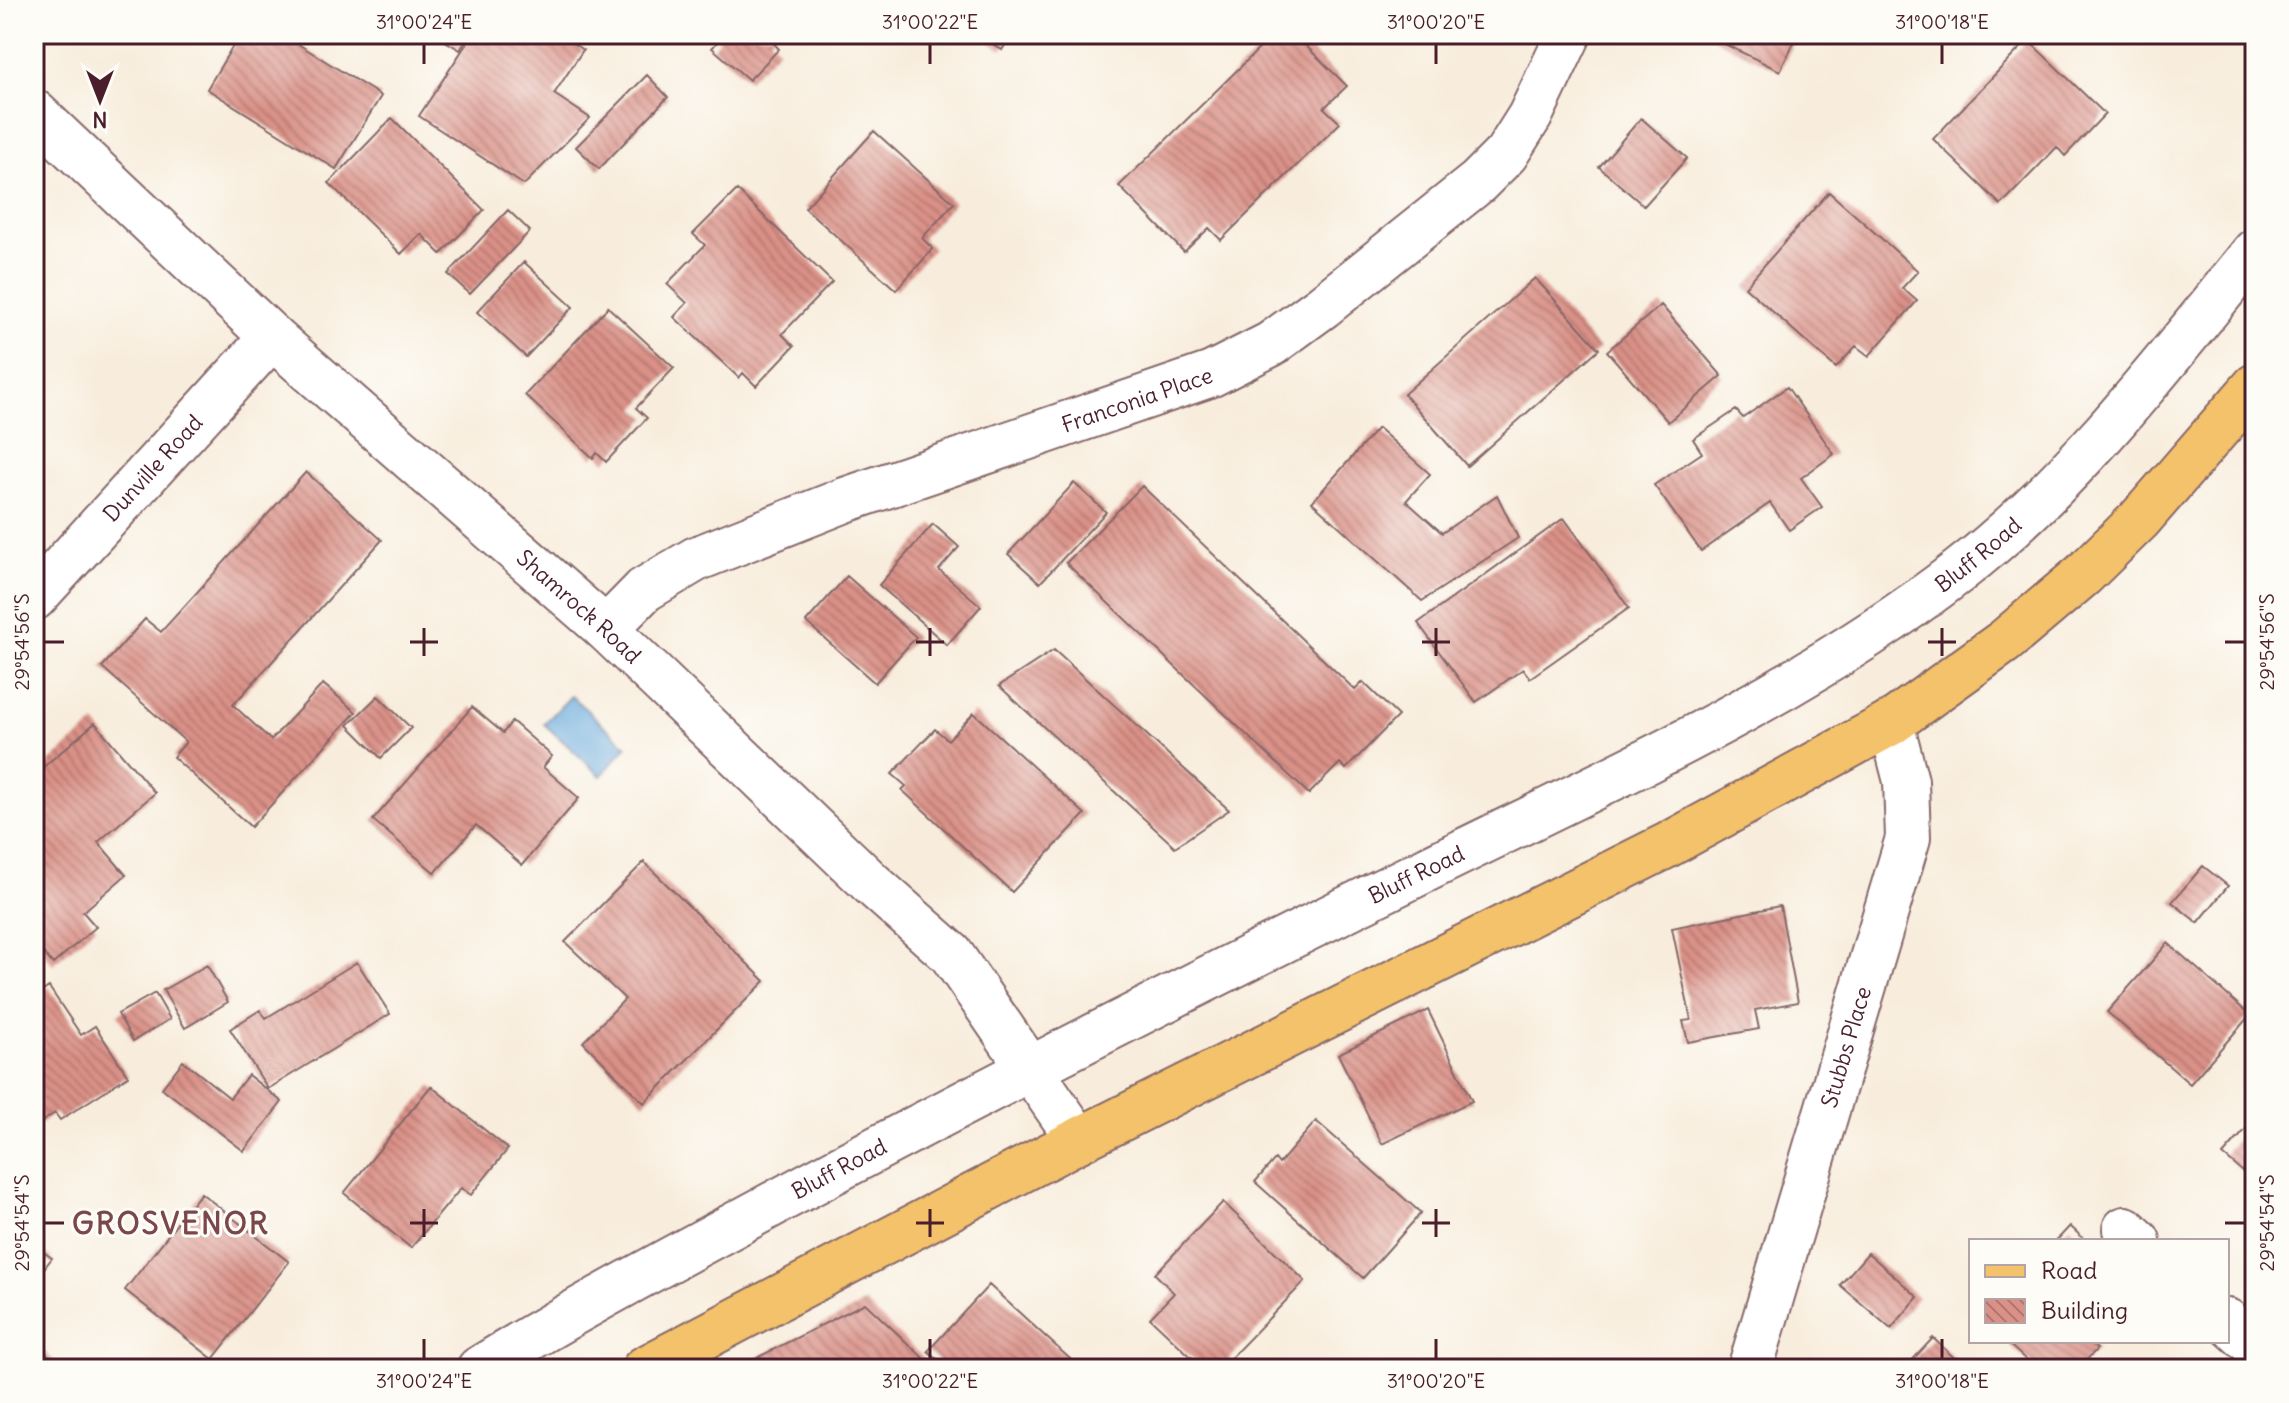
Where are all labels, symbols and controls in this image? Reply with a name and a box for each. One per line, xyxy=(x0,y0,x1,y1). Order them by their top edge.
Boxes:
text: 31°00'24"E xyxy=(376,9,472,34)
text: 31°00'22"E xyxy=(882,9,978,34)
text: 31°00'20"E xyxy=(1387,9,1485,34)
text: 31°00'18"E xyxy=(1895,9,1989,34)
north arrow xyxy=(60,60,140,140)
text: N xyxy=(92,106,108,134)
street label: Franconia Place xyxy=(1058,361,1216,439)
street label: Dunville Road xyxy=(97,409,209,527)
street label: Bluff Road xyxy=(1929,511,2027,598)
street label: Shamrock Road xyxy=(511,544,647,669)
text: 29°54'56"S xyxy=(9,594,34,691)
text: 29°54'56"S xyxy=(2254,594,2279,691)
street label: Bluff Road xyxy=(1364,839,1469,910)
street label: Stubbs Place xyxy=(1815,983,1877,1111)
street label: Bluff Road xyxy=(787,1132,891,1205)
text: 29°54'54"S xyxy=(9,1174,34,1272)
text: 29°54'54"S xyxy=(2254,1174,2279,1272)
district label: GROSVENOR xyxy=(72,1204,270,1242)
legend xyxy=(1969,1239,2229,1343)
text: Road xyxy=(2041,1255,2097,1285)
text: Building xyxy=(2041,1295,2128,1325)
text: 31°00'24"E xyxy=(376,1368,472,1393)
text: 31°00'22"E xyxy=(882,1368,978,1393)
text: 31°00'20"E xyxy=(1387,1368,1485,1393)
text: 31°00'18"E xyxy=(1895,1368,1989,1393)

